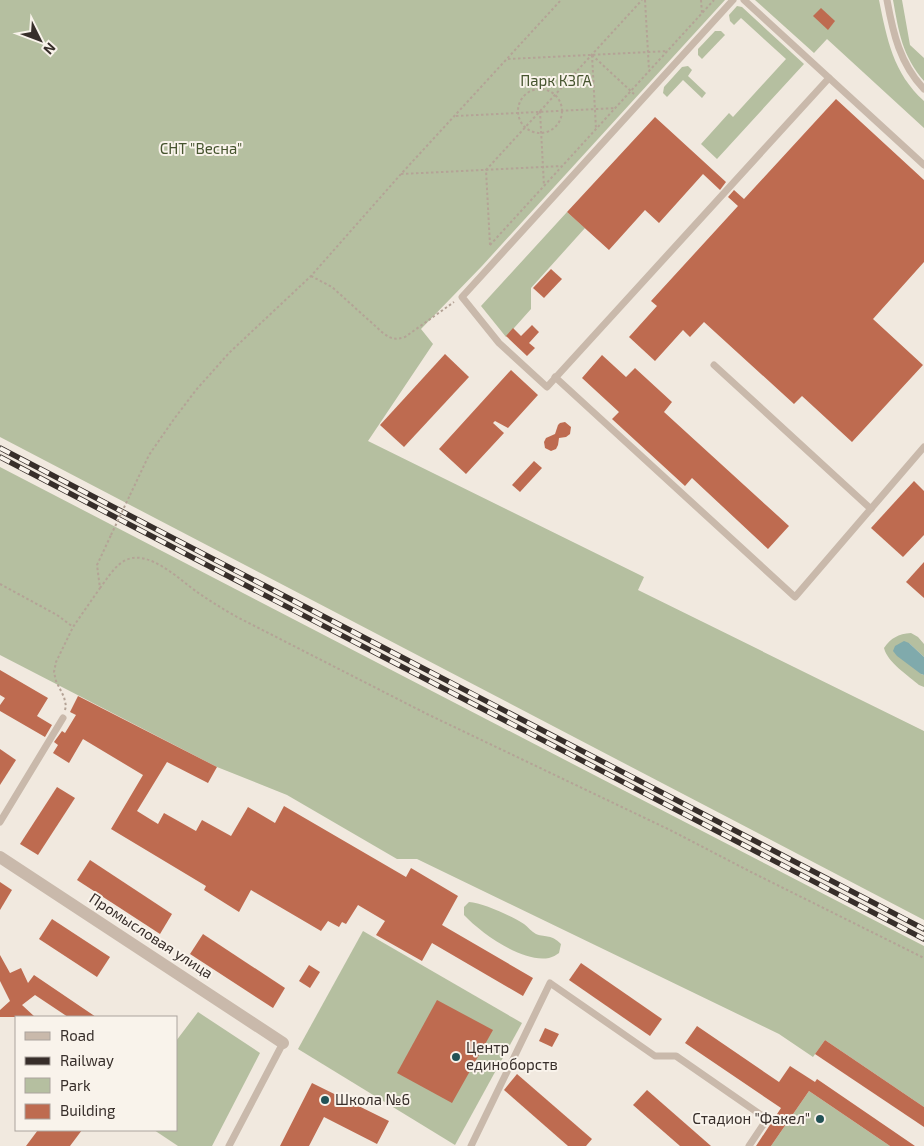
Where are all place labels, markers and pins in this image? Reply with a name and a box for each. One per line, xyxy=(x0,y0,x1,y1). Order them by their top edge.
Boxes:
place label: Центр единоборств xyxy=(466,1038,558,1073)
marker: Центр единоборств xyxy=(450,1051,462,1063)
place label: Школа №6 xyxy=(335,1090,410,1108)
marker: Школа №6 xyxy=(319,1094,331,1106)
place label: Стадион "Факел" xyxy=(692,1109,810,1127)
marker: Стадион "Факел" xyxy=(814,1113,826,1125)

